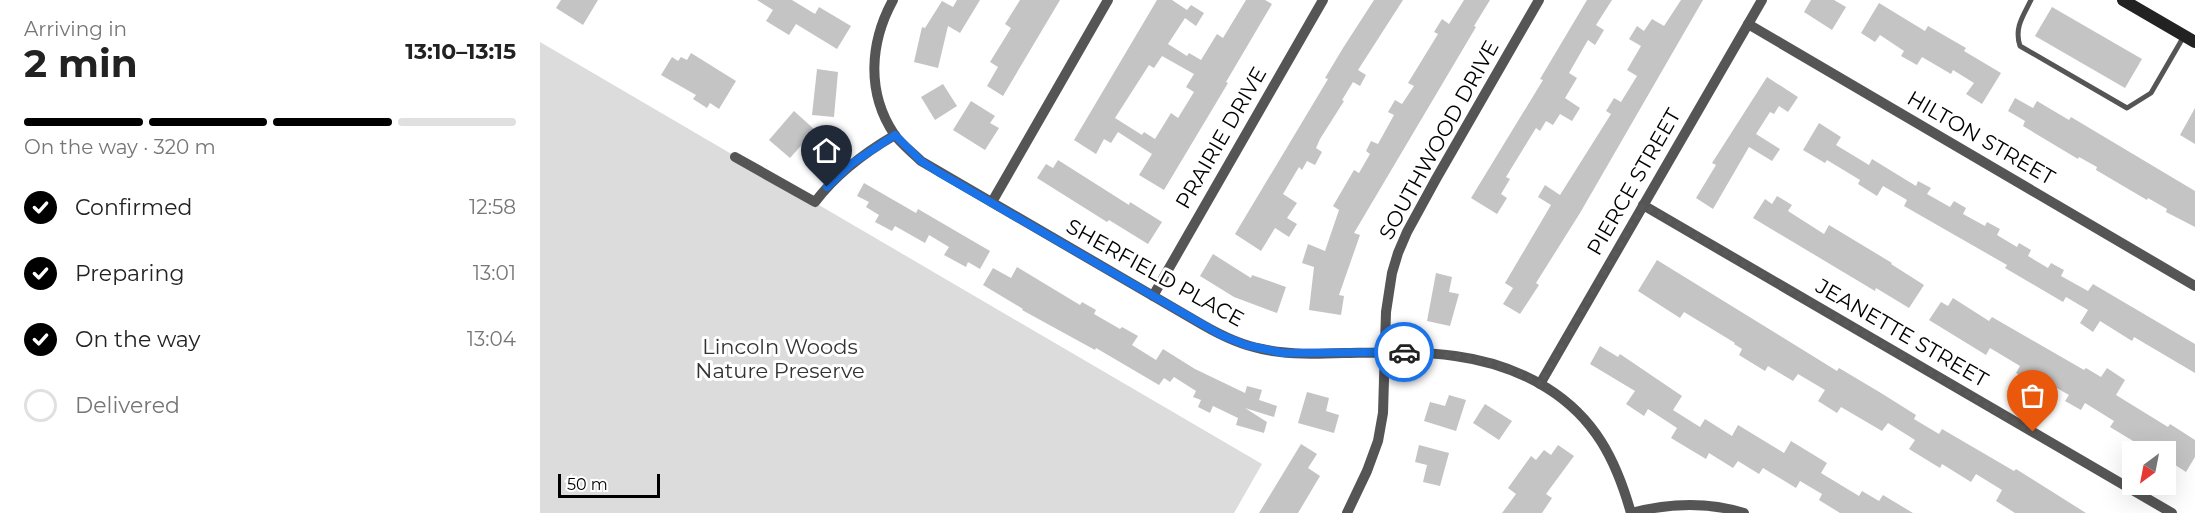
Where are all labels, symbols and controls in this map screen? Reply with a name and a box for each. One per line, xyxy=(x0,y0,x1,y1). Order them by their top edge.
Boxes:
text: Arriving in xyxy=(24,17,127,41)
street label: SOUTHWOOD DRIVE xyxy=(1373,36,1504,244)
text: 13:10–13:15 xyxy=(405,38,516,65)
text: 2 min xyxy=(24,39,138,87)
street label: PRAIRIE DRIVE xyxy=(1170,62,1271,213)
street label: HILTON STREET xyxy=(1903,85,2060,190)
street label: PIERCE STREET xyxy=(1581,104,1686,259)
pin xyxy=(801,125,852,187)
icon: home xyxy=(810,134,843,167)
text: On the way · 320 m xyxy=(24,135,216,159)
icon: check xyxy=(24,191,57,224)
text: Confirmed xyxy=(75,194,192,221)
text: 12:58 xyxy=(469,195,516,219)
street label: SHERFIELD PLACE xyxy=(1062,213,1248,332)
icon: check xyxy=(24,257,57,290)
text: Preparing xyxy=(75,260,184,287)
text: 13:01 xyxy=(473,261,516,285)
street label: JEANETTE STREET xyxy=(1811,273,1993,392)
courier xyxy=(1374,322,1434,382)
icon: check xyxy=(24,323,57,356)
text: On the way xyxy=(75,326,200,353)
text: 13:04 xyxy=(467,327,516,351)
park label: Lincoln Woods Nature Preserve xyxy=(695,334,865,383)
icon: car xyxy=(1388,336,1421,369)
pin xyxy=(2007,370,2058,432)
icon: bag xyxy=(2016,379,2049,412)
text: Delivered xyxy=(75,392,180,419)
north arrow xyxy=(2122,441,2176,495)
map controls xyxy=(2122,441,2176,495)
scale bar xyxy=(558,471,660,498)
text: 50 m xyxy=(567,475,608,494)

